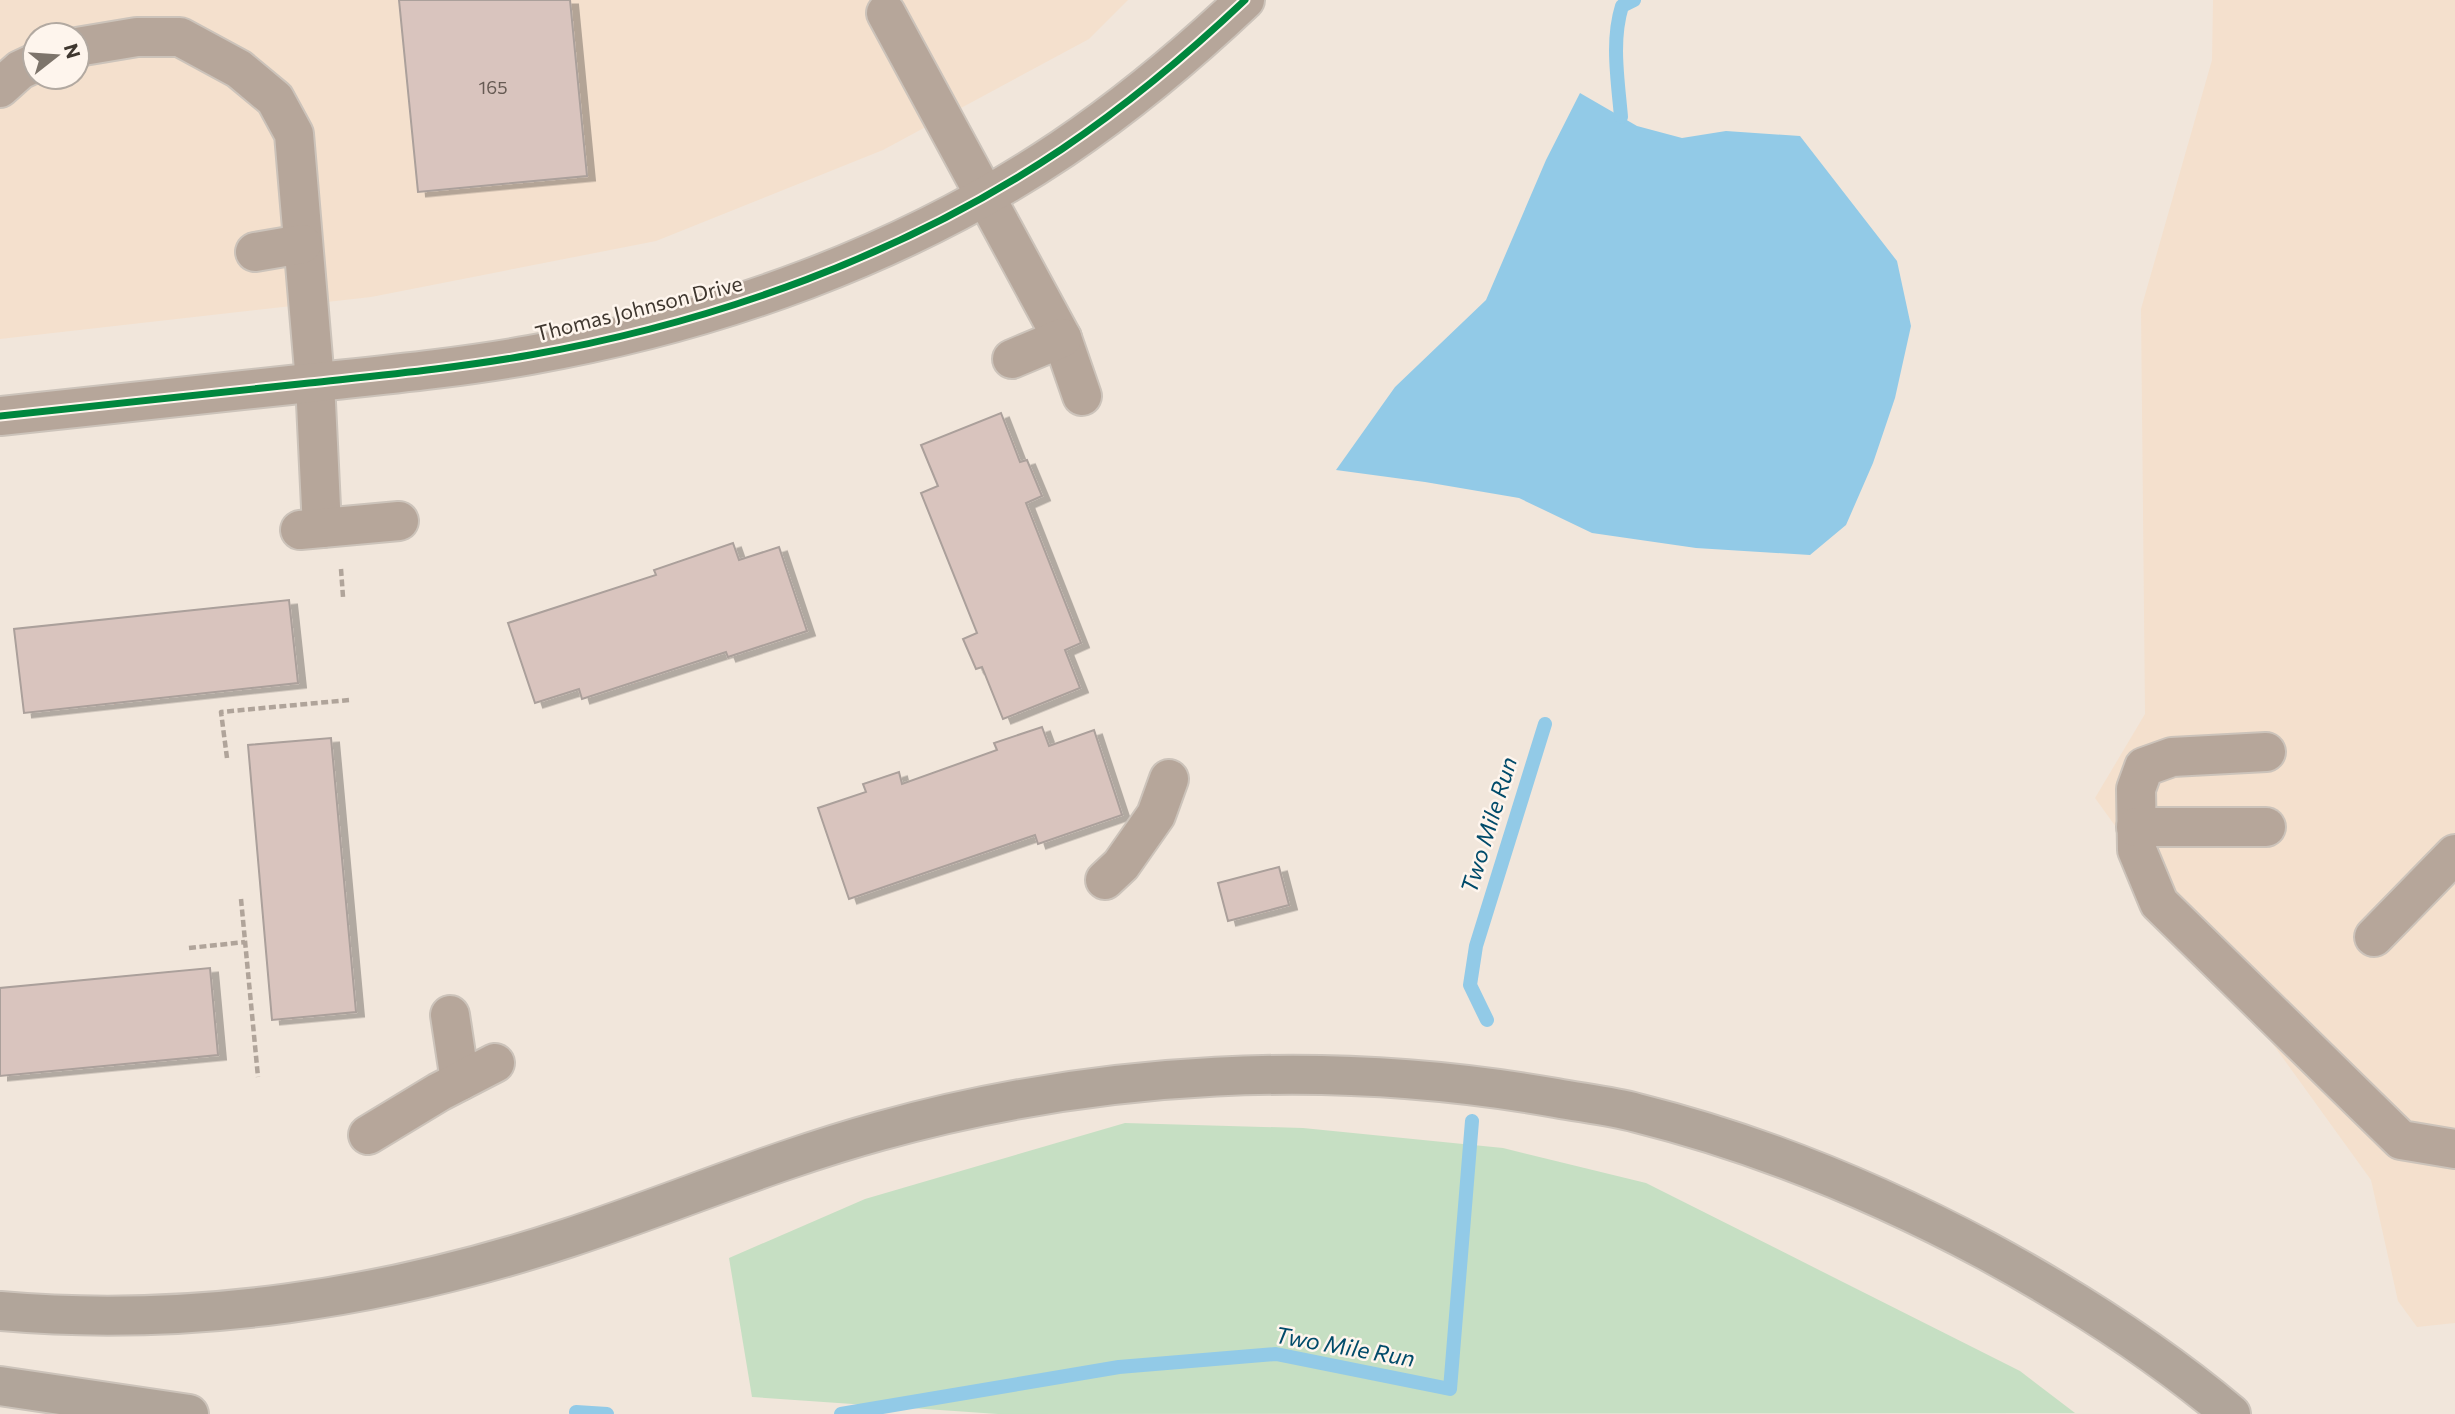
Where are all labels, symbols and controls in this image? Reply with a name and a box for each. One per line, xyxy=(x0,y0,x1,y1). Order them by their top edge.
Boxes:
north arrow xyxy=(21,21,91,91)
text: N xyxy=(60,41,86,61)
house number: 165 xyxy=(479,76,507,98)
street label: Thomas Johnson Drive xyxy=(532,270,745,345)
water label: Two Mile Run xyxy=(1454,753,1522,896)
water label: Two Mile Run xyxy=(1273,1320,1417,1372)

